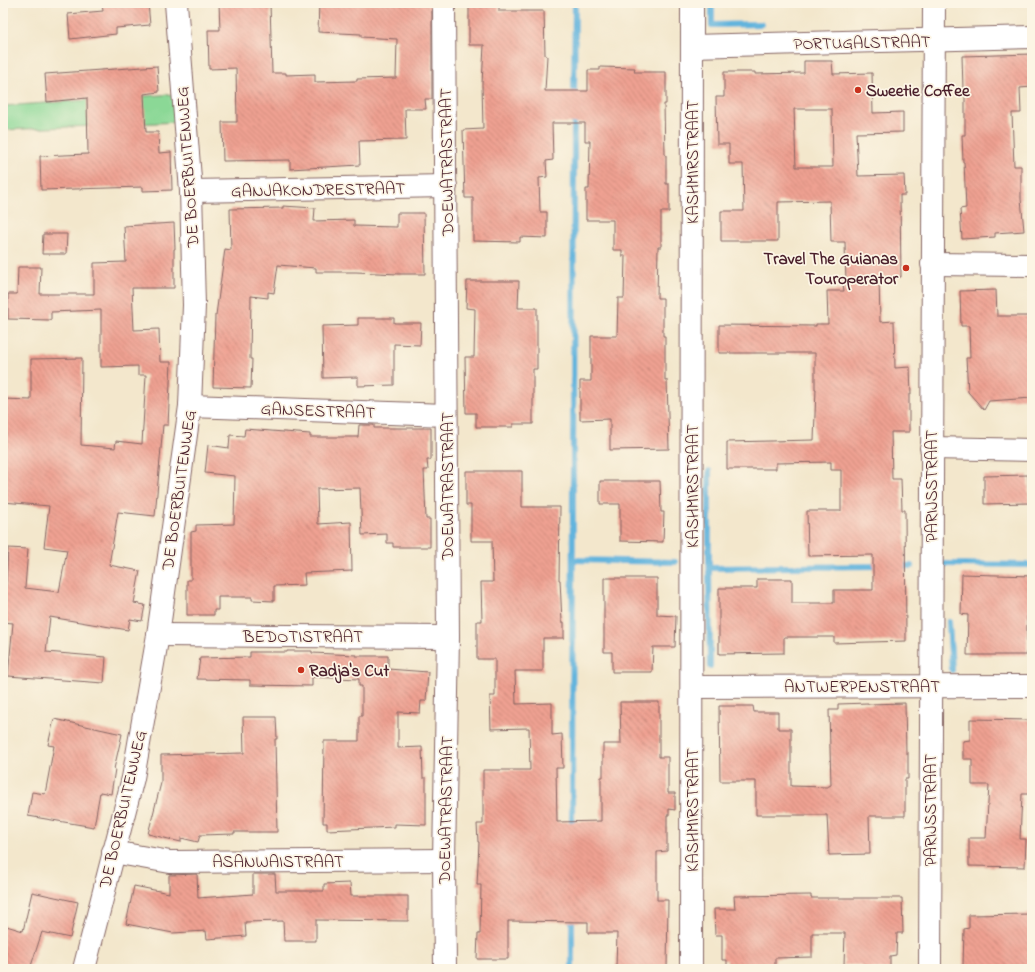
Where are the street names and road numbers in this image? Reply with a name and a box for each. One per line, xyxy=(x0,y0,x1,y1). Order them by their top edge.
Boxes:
street label: PORTUGALSTRAAT xyxy=(793,30,931,57)
street label: DE BOERBUITENWEG xyxy=(170,86,207,249)
street label: DOEWATRASTRAAT xyxy=(434,88,461,237)
street label: KASHMIRSTRAAT xyxy=(681,100,706,224)
street label: GANJAKONDRESTRAAT xyxy=(231,176,406,205)
street label: GANSESTRAAT xyxy=(260,397,376,426)
street label: DE BOERBUITENWEG xyxy=(156,409,203,573)
street label: DOEWATRASTRAAT xyxy=(436,412,461,561)
street label: KASHMIRSTRAAT xyxy=(681,424,706,548)
street label: PARIJSSTRAAT xyxy=(920,429,945,542)
street label: BEDOTISTRAAT xyxy=(242,625,363,650)
street label: ANTWERPENSTRAAT xyxy=(784,675,940,700)
street label: DE BOERBUITENWEG xyxy=(93,728,154,892)
street label: DOEWATRASTRAAT xyxy=(433,736,460,885)
street label: KASHMIRSTRAAT xyxy=(681,748,706,872)
street label: PARIJSSTRAAT xyxy=(919,753,944,866)
street label: ASANWAISTRAAT xyxy=(212,850,344,875)

